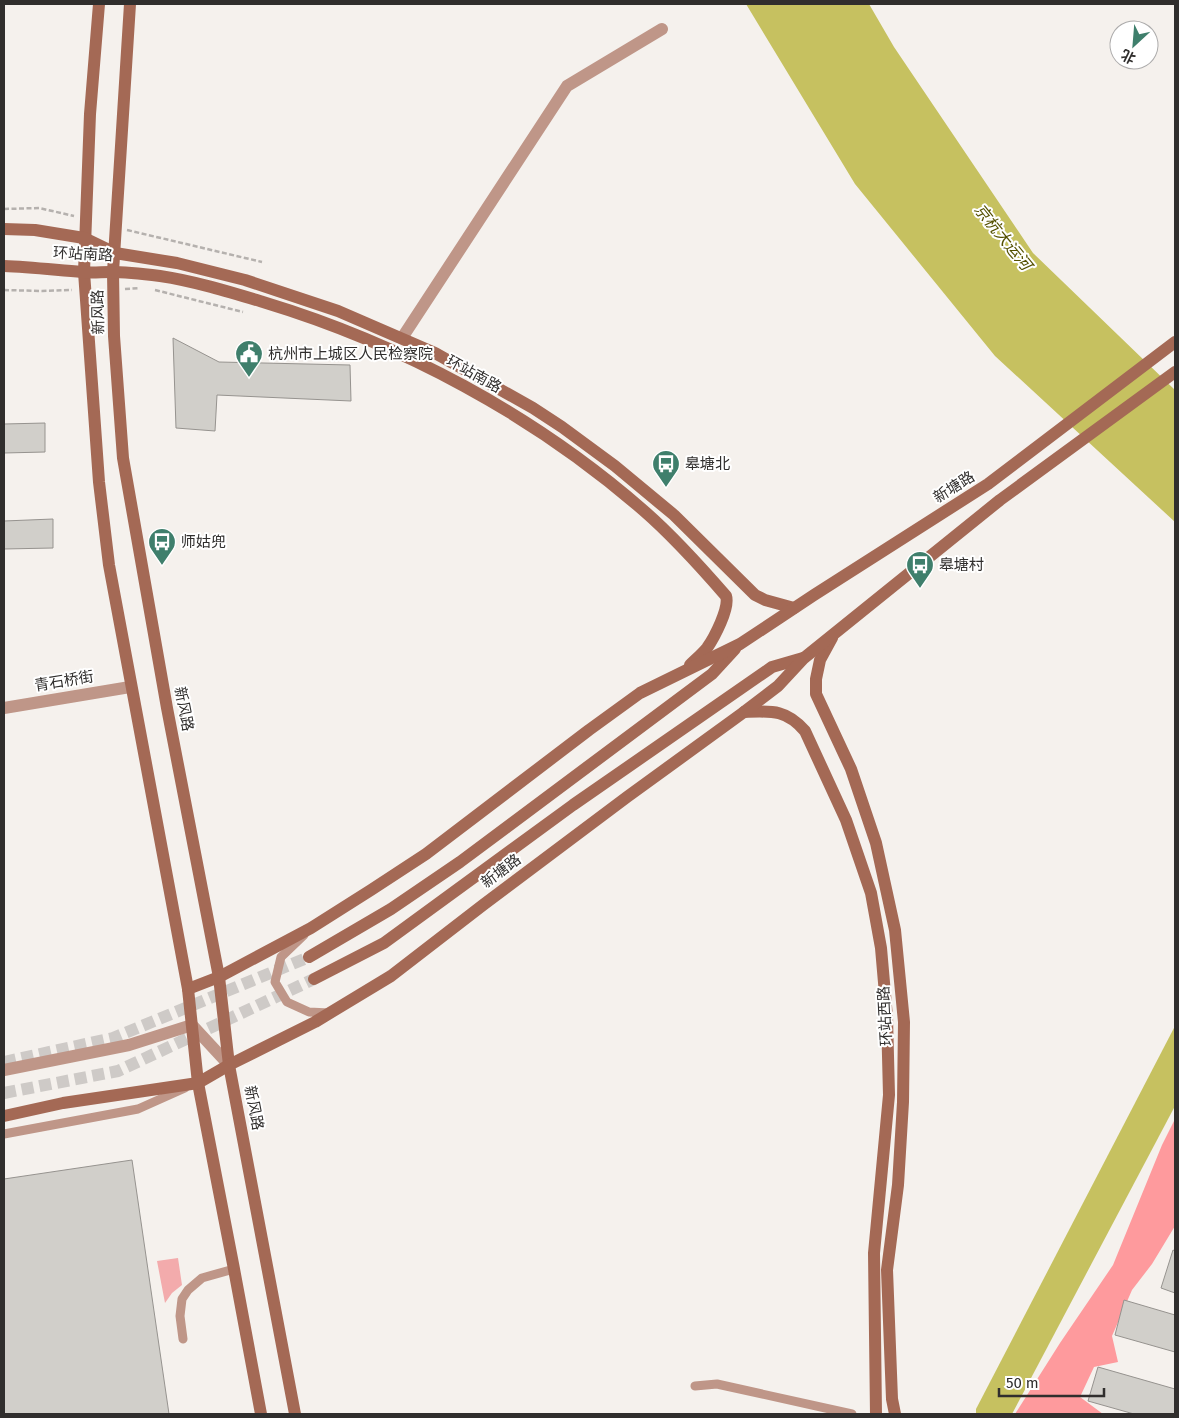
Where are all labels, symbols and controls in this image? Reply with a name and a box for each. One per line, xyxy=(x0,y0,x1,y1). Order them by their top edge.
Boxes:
north arrow xyxy=(1109,20,1159,70)
text: 北 xyxy=(1119,46,1139,67)
water label: 京杭大运河 xyxy=(970,200,1037,276)
street label: 环站南路 xyxy=(53,243,113,265)
street label: 新风路 xyxy=(89,289,107,335)
public building icon: 杭州市上城区人民检察院 xyxy=(234,339,264,378)
place label: 杭州市上城区人民检察院 xyxy=(268,345,433,363)
street label: 环站南路 xyxy=(443,352,505,396)
bus stop icon: 皋塘北 xyxy=(651,449,681,488)
place label: 皋塘北 xyxy=(685,455,730,473)
street label: 新塘路 xyxy=(930,467,978,507)
bus stop icon: 师姑兜 xyxy=(147,527,177,566)
place label: 师姑兜 xyxy=(181,533,226,551)
bus stop icon: 皋塘村 xyxy=(905,550,935,589)
place label: 皋塘村 xyxy=(939,556,984,574)
street label: 青石桥街 xyxy=(33,667,95,695)
street label: 新风路 xyxy=(171,685,197,733)
street label: 新塘路 xyxy=(478,850,524,892)
street label: 环站西路 xyxy=(874,986,896,1046)
street label: 新风路 xyxy=(241,1084,267,1132)
scale bar xyxy=(999,1366,1104,1398)
text: 50 m xyxy=(1006,1374,1039,1392)

